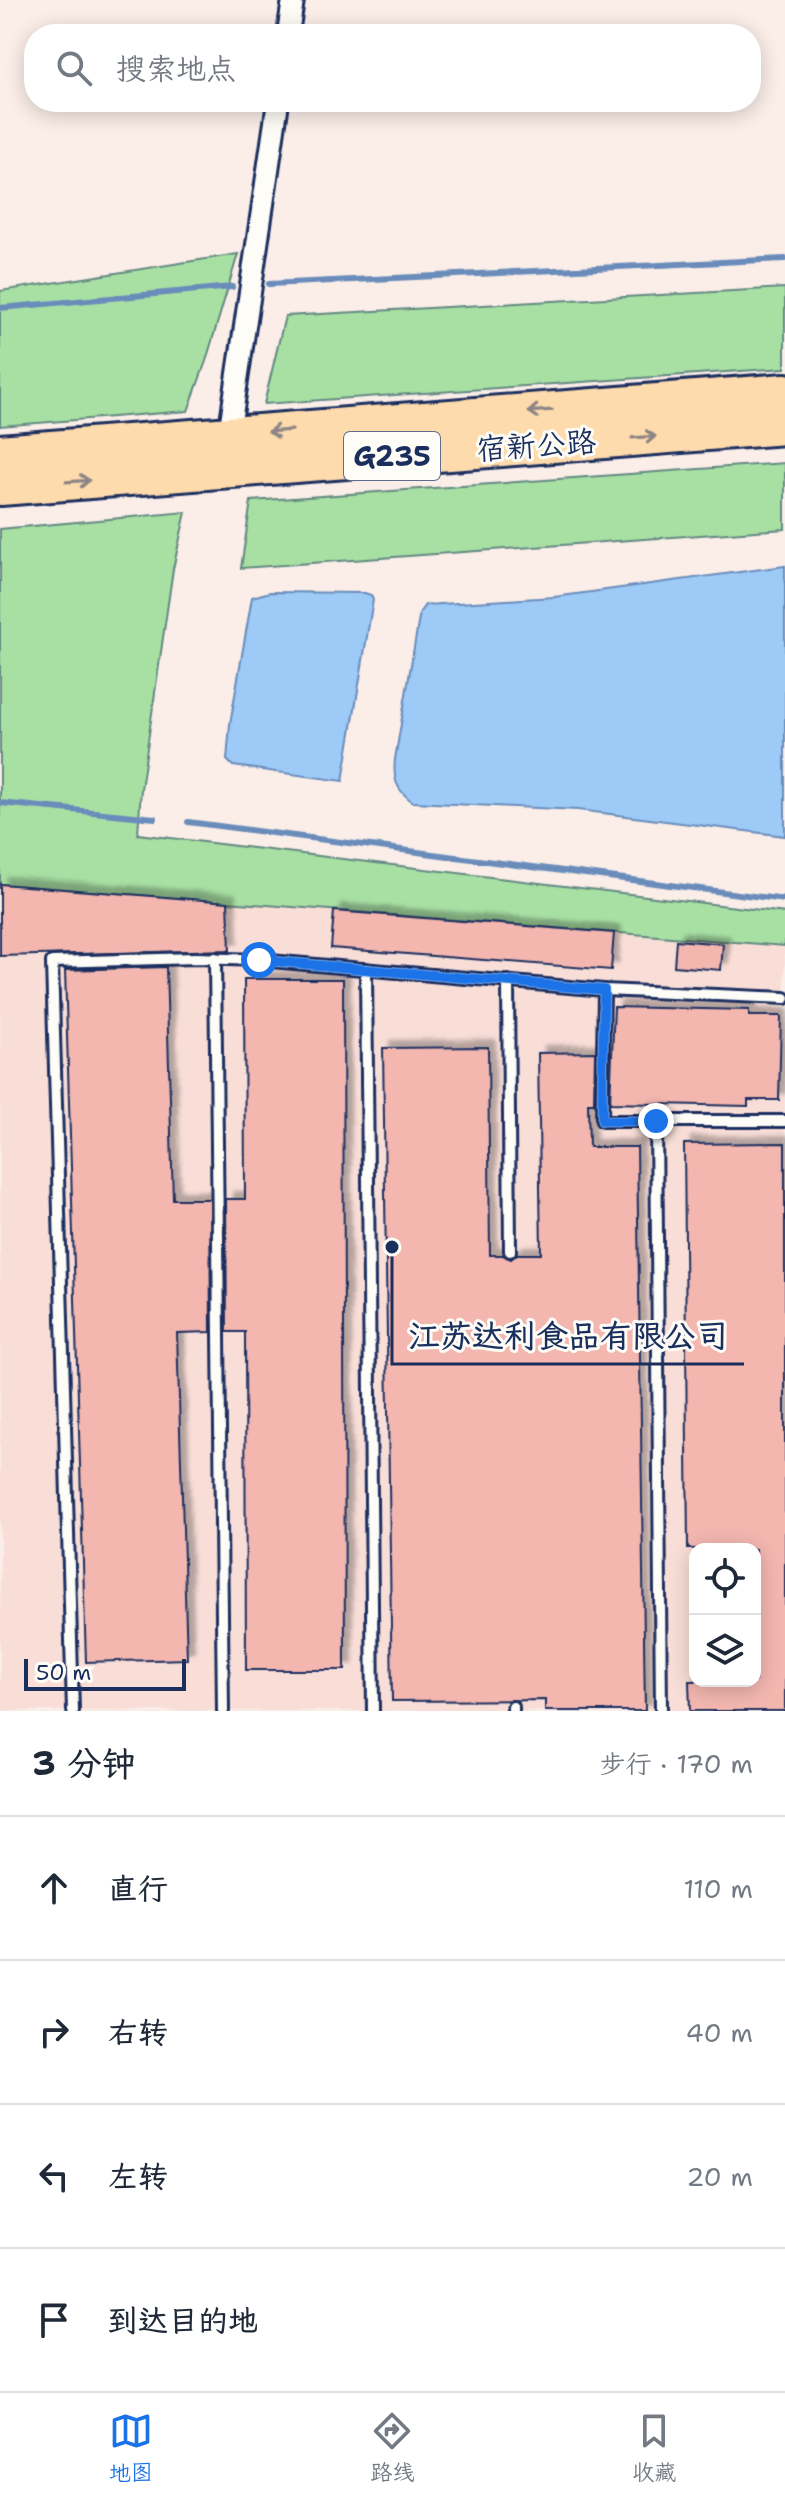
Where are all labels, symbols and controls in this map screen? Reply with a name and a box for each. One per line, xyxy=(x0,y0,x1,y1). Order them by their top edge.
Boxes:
search box xyxy=(24,24,761,112)
icon: search xyxy=(52,46,96,90)
text: 搜索地点 xyxy=(116,48,236,89)
one-way arrow xyxy=(527,404,554,419)
street label: 宿新公路 xyxy=(475,420,597,470)
one-way arrow xyxy=(268,424,294,439)
one-way arrow xyxy=(630,429,657,444)
road number: G235 xyxy=(344,432,440,480)
one-way arrow xyxy=(64,473,91,488)
route start xyxy=(241,942,277,978)
route end xyxy=(638,1103,674,1139)
callout: 江苏达利食品有限公司 xyxy=(392,1308,744,1364)
text: 江苏达利食品有限公司 xyxy=(408,1314,728,1357)
map controls xyxy=(689,1543,761,1687)
button: locate xyxy=(689,1543,761,1615)
button: layers xyxy=(689,1615,761,1687)
scale bar xyxy=(24,1655,186,1691)
text: 50 m xyxy=(36,1658,91,1687)
text: 3 分钟 xyxy=(32,1740,136,1786)
text: 步行 · 170 m xyxy=(599,1746,753,1781)
icon: ahead xyxy=(32,1866,76,1910)
text: 直行 xyxy=(108,1868,168,1909)
text: 110 m xyxy=(683,1871,753,1906)
icon: right xyxy=(32,2010,76,2054)
text: 右转 xyxy=(108,2012,168,2053)
text: 40 m xyxy=(686,2015,753,2050)
icon: left xyxy=(32,2154,76,2198)
text: 左转 xyxy=(108,2156,168,2197)
text: 20 m xyxy=(686,2159,753,2194)
icon: arrive xyxy=(32,2298,76,2342)
text: 到达目的地 xyxy=(108,2300,258,2341)
tab: 地图 xyxy=(109,2409,153,2487)
tab: 路线 xyxy=(370,2409,414,2487)
tab: 收藏 xyxy=(632,2409,676,2487)

